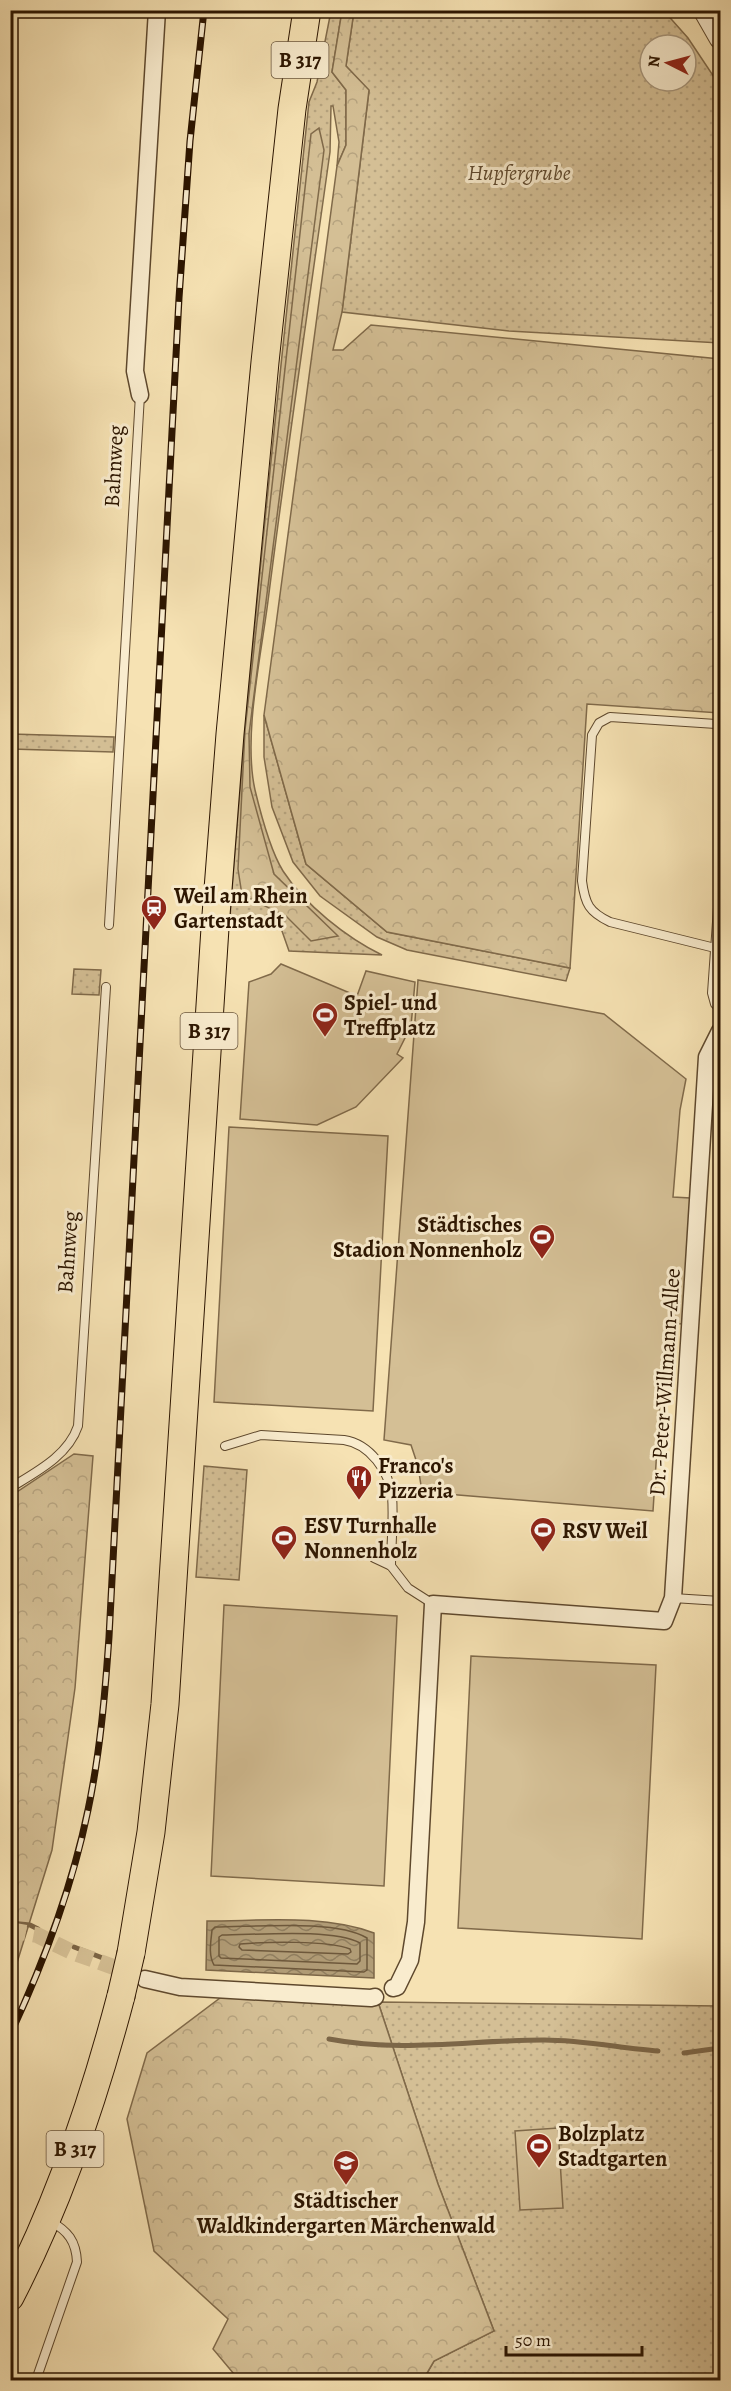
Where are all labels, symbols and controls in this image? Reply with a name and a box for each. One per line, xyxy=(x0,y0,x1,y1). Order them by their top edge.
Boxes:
north arrow xyxy=(638,33,698,93)
road number: B 317 xyxy=(272,42,328,78)
text: N xyxy=(643,54,666,68)
park label: Hupfergrube xyxy=(467,158,571,188)
street label: Bahnweg xyxy=(97,424,131,508)
place label: Weil am Rhein Gartenstadt xyxy=(173,881,308,936)
station icon: Weil am Rhein Gartenstadt xyxy=(139,893,169,931)
place label: Spiel- und Treffplatz xyxy=(344,988,438,1043)
sports icon: Spiel- und Treffplatz xyxy=(310,1000,340,1038)
road number: B 317 xyxy=(180,1013,238,1049)
street label: Bahnweg xyxy=(50,1210,86,1294)
place label: Städtisches Stadion Nonnenholz xyxy=(333,1210,522,1265)
sports icon: Städtisches Stadion Nonnenholz xyxy=(527,1222,557,1260)
street label: Dr.-Peter-Willmann-Allee xyxy=(642,1267,688,1497)
place label: Franco's Pizzeria xyxy=(378,1451,454,1506)
restaurant icon: Franco's Pizzeria xyxy=(344,1463,374,1501)
place label: ESV Turnhalle Nonnenholz xyxy=(304,1511,437,1566)
sports icon: RSV Weil xyxy=(528,1515,558,1553)
place label: RSV Weil xyxy=(562,1516,648,1546)
sports icon: ESV Turnhalle Nonnenholz xyxy=(269,1523,299,1561)
place label: Bolzplatz Stadtgarten xyxy=(558,2119,667,2174)
road number: B 317 xyxy=(46,2131,104,2167)
sports icon: Bolzplatz Stadtgarten xyxy=(524,2131,554,2169)
school or university icon: Städtischer Waldkindergarten Märchenwald xyxy=(331,2148,361,2186)
place label: Städtischer Waldkindergarten Märchenwald xyxy=(196,2186,495,2241)
scale bar xyxy=(506,2319,642,2357)
text: 50 m xyxy=(515,2328,551,2352)

